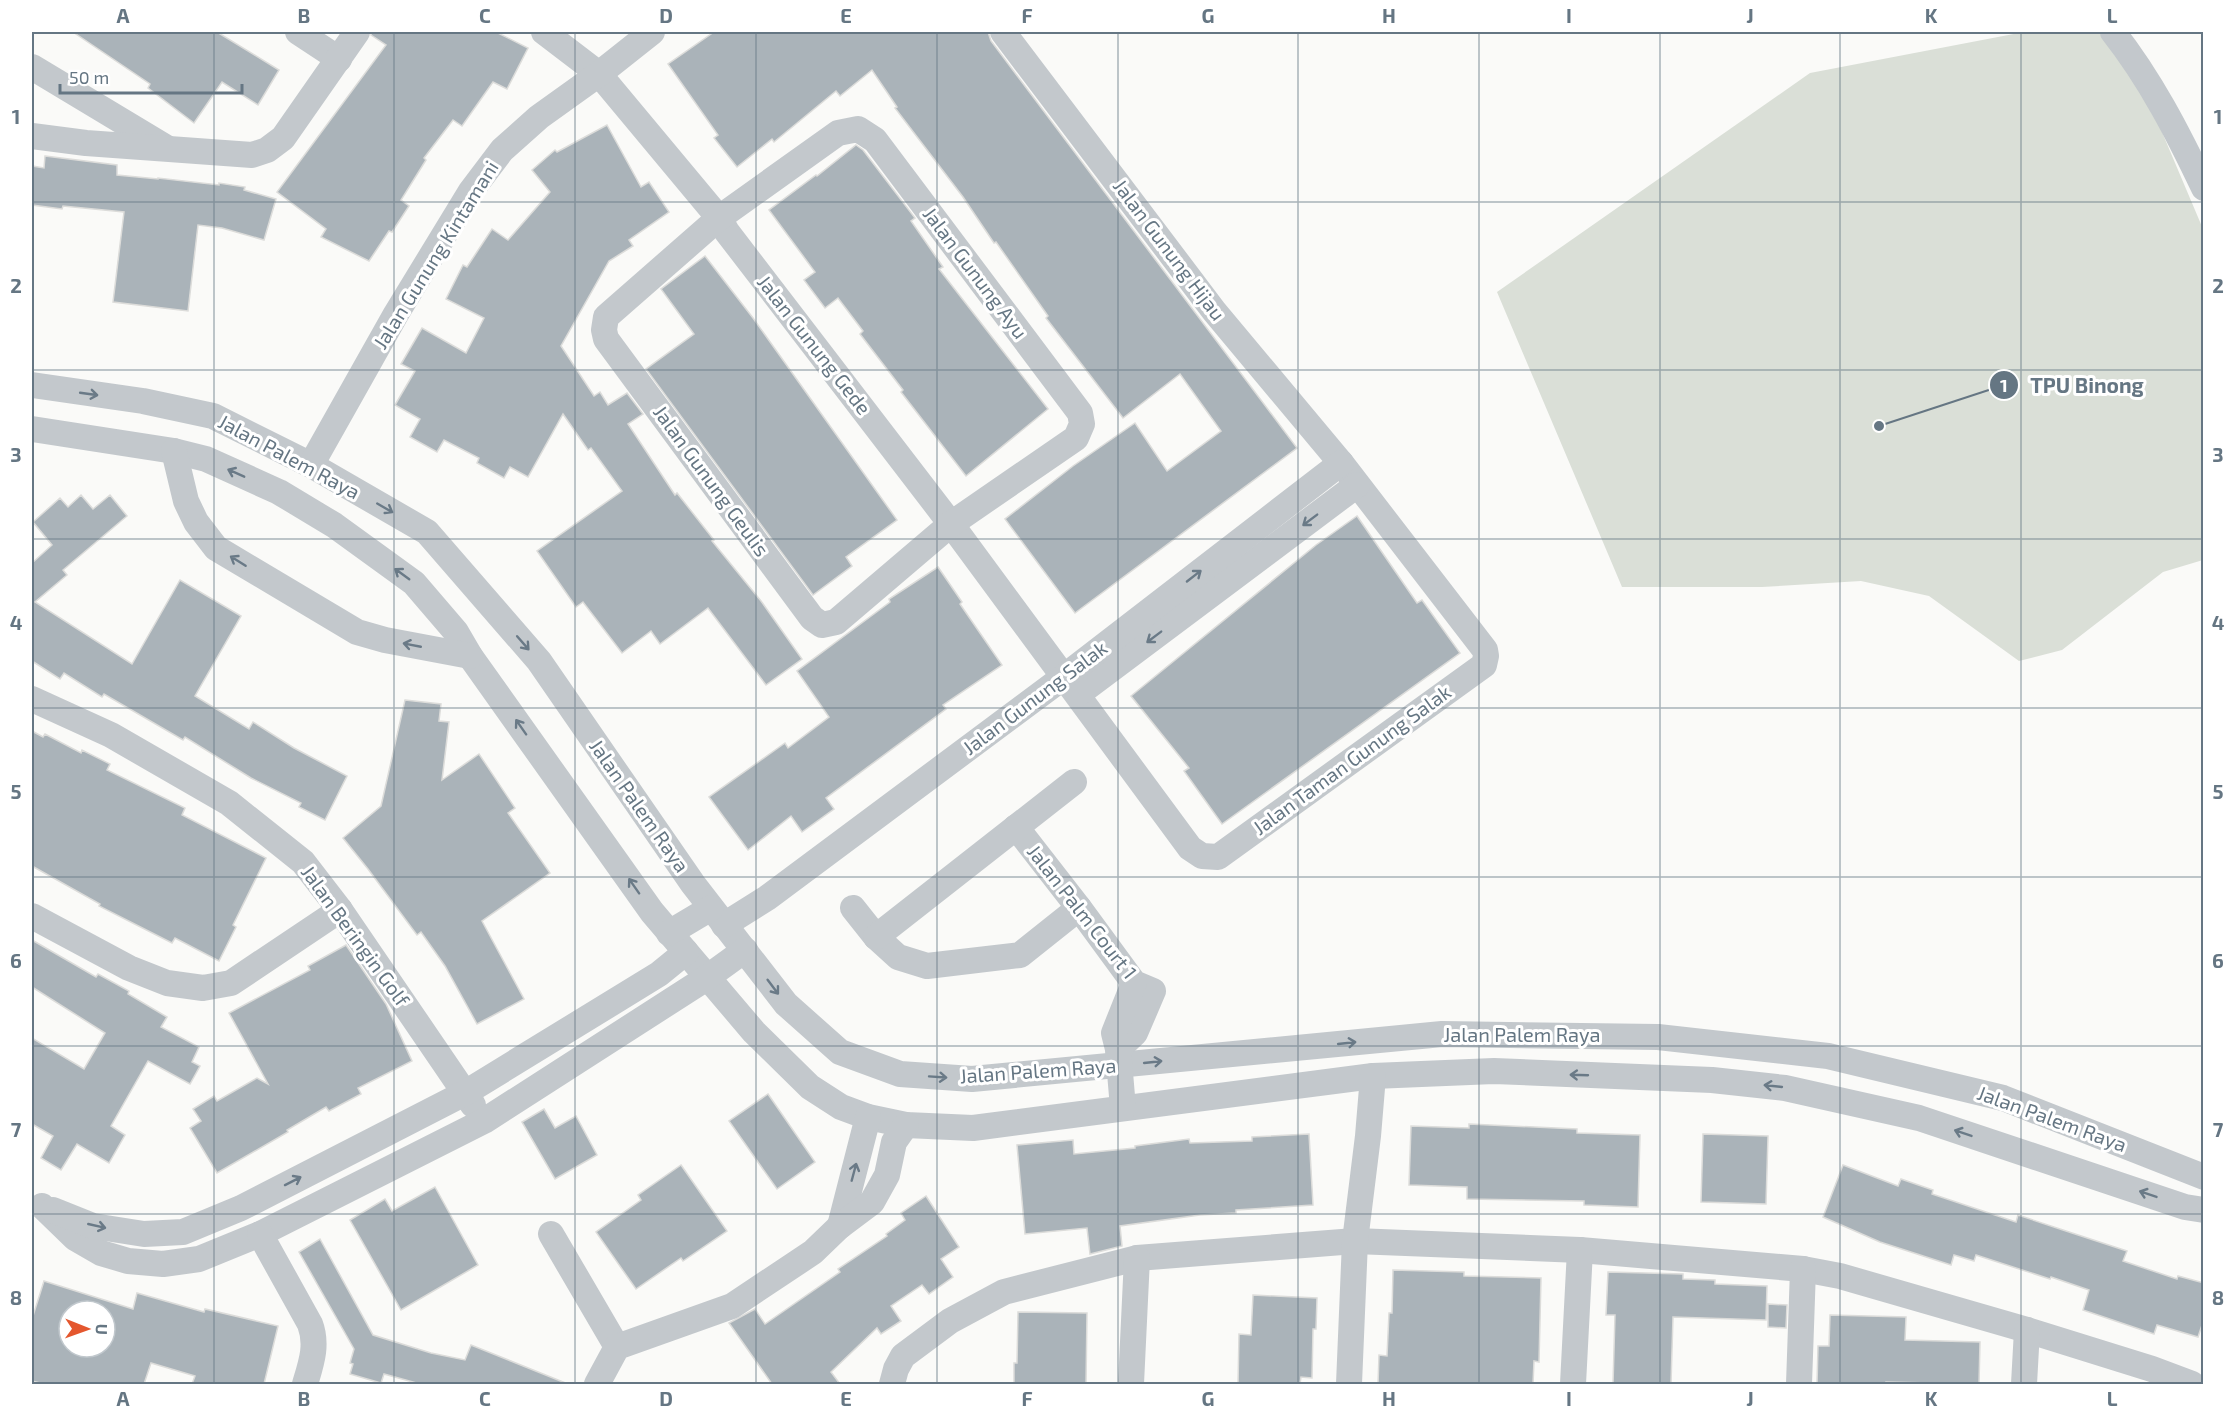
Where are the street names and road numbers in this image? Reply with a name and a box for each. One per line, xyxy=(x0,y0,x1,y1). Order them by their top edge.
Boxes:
street label: Jalan Gunung Kintamani xyxy=(367,156,503,353)
street label: Jalan Gunung Hijau xyxy=(1109,174,1231,325)
street label: Jalan Gunung Ayu xyxy=(919,202,1033,343)
street label: Jalan Gunung Gede xyxy=(753,270,877,419)
street label: Jalan Gunung Geulis xyxy=(649,400,775,561)
street label: Jalan Palem Raya xyxy=(215,409,364,504)
street label: Jalan Gunung Salak xyxy=(958,635,1111,759)
street label: Jalan Taman Gunung Salak xyxy=(1248,679,1455,839)
street label: Jalan Palem Raya xyxy=(585,734,695,877)
street label: Jalan Palm Court 1 xyxy=(1023,840,1143,983)
street label: Jalan Beringin Golf xyxy=(297,860,415,1011)
street label: Jalan Palem Raya xyxy=(1444,1022,1600,1046)
street label: Jalan Palem Raya xyxy=(959,1053,1117,1087)
street label: Jalan Palem Raya xyxy=(1974,1080,2130,1156)

